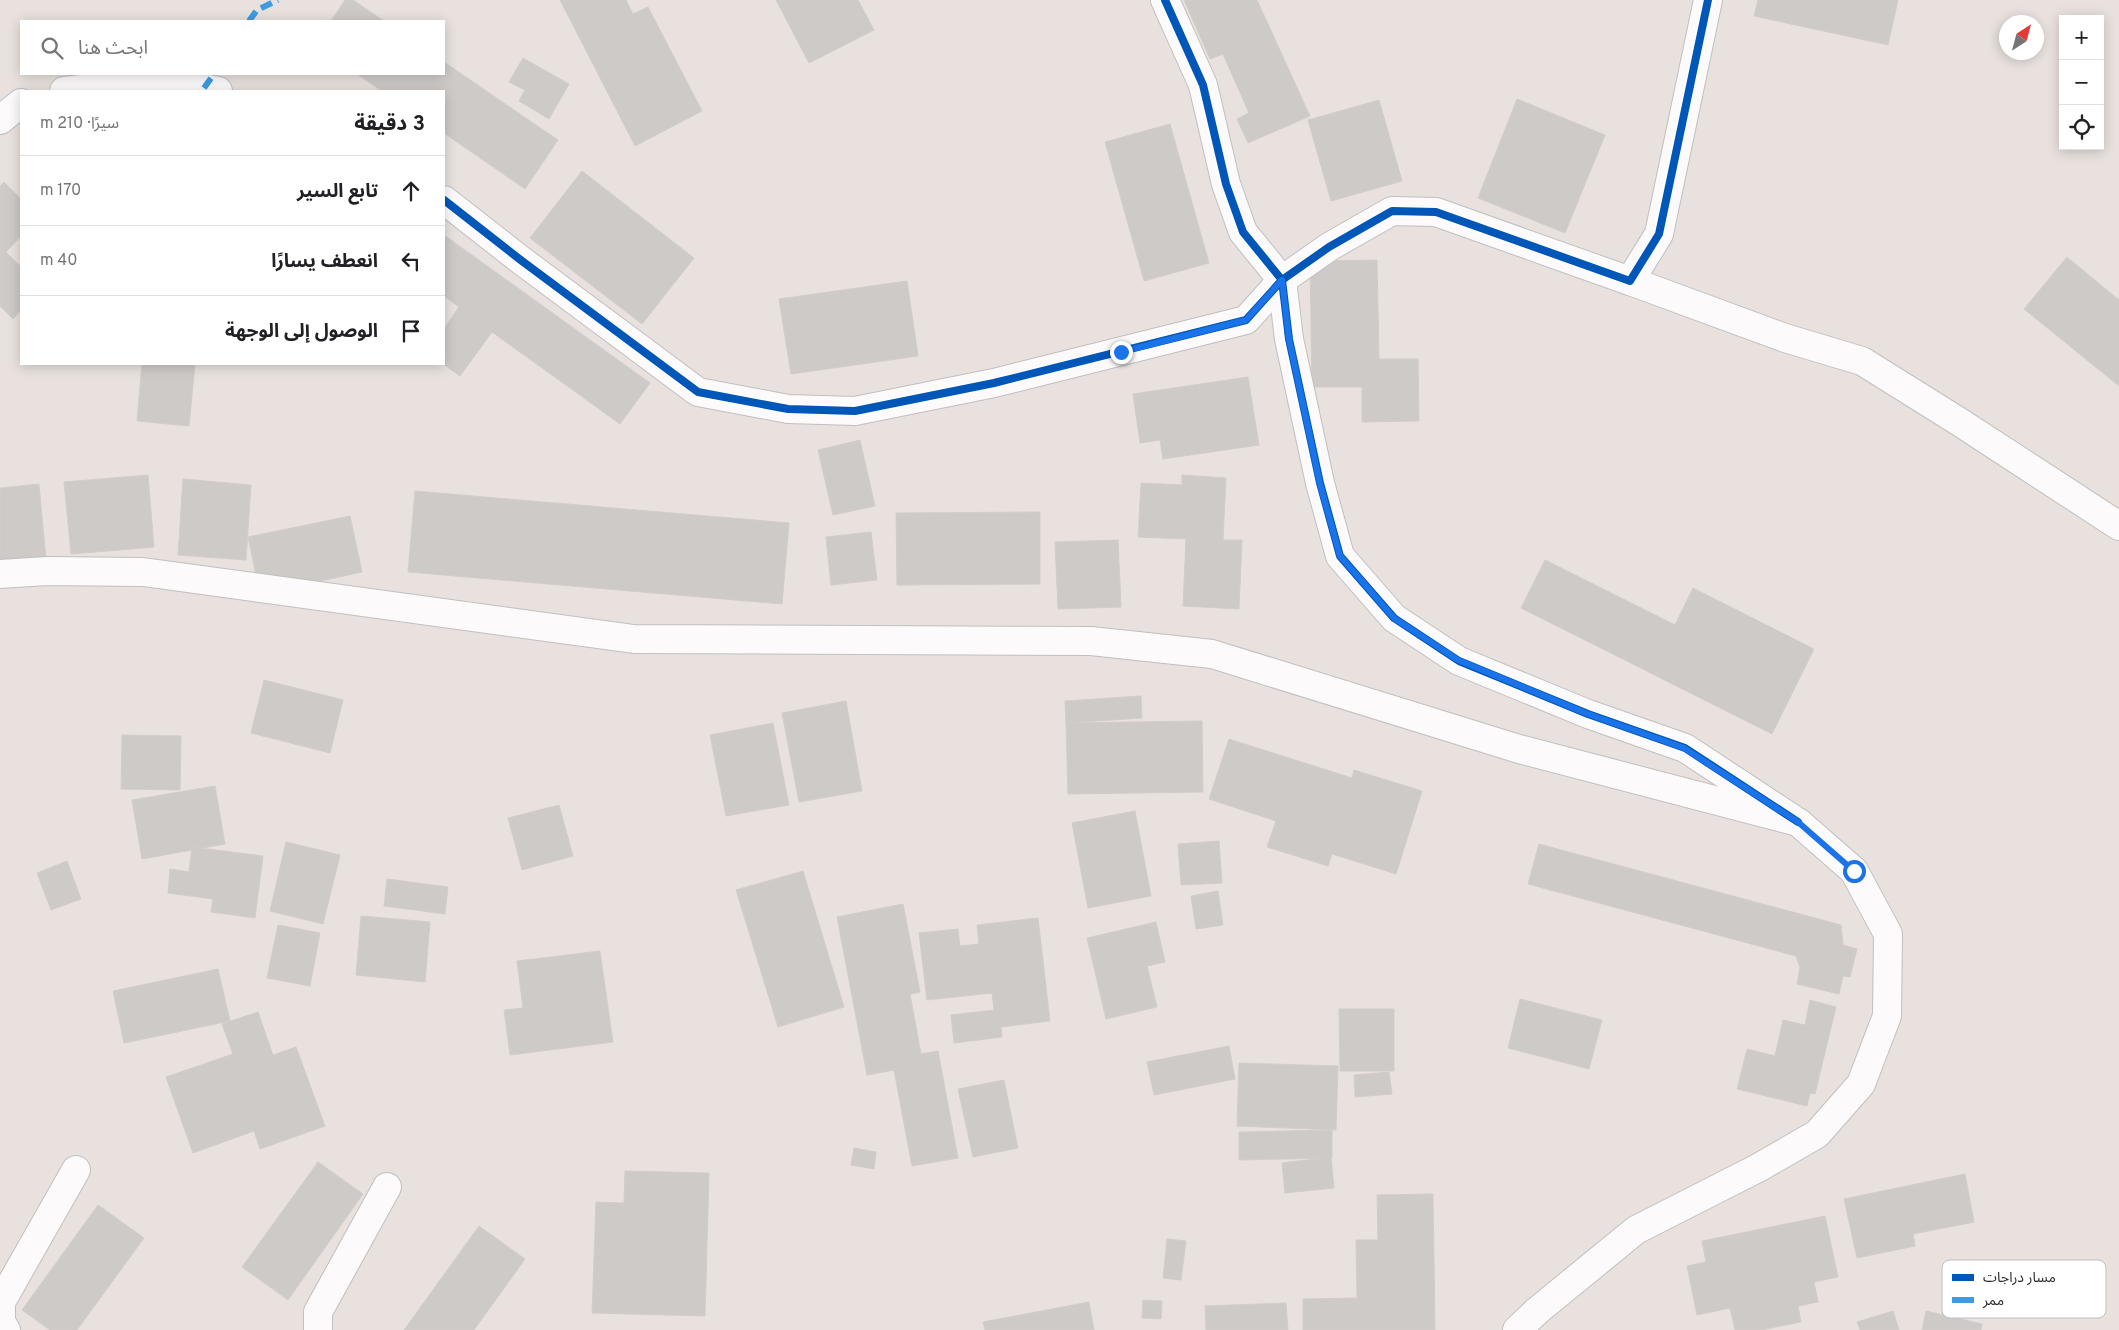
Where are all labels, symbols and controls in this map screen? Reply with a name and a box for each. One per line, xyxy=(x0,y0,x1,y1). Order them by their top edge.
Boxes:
north arrow xyxy=(1999,15,2044,60)
map controls xyxy=(2059,15,2104,150)
button: + xyxy=(2059,15,2104,60)
search box xyxy=(20,20,445,75)
icon: search xyxy=(38,34,66,62)
text: ابحث هنا xyxy=(78,37,148,61)
button: − xyxy=(2059,60,2104,105)
button: locate xyxy=(2059,105,2104,150)
text: 3 دقيقة xyxy=(354,111,425,138)
text: سيرًا · 210 m xyxy=(40,114,119,134)
icon: ahead xyxy=(397,177,425,205)
text: تابع السير xyxy=(297,180,378,204)
text: 170 m xyxy=(40,181,81,201)
icon: left xyxy=(397,247,425,275)
text: انعطف يسارًا xyxy=(271,250,378,274)
text: 40 m xyxy=(40,251,78,271)
icon: arrive xyxy=(397,317,425,345)
text: الوصول إلى الوجهة xyxy=(225,320,378,344)
route end xyxy=(1110,341,1133,364)
route start xyxy=(1843,860,1866,883)
legend xyxy=(1942,1260,2106,1318)
text: مسار دراجات xyxy=(1983,1270,2056,1287)
text: ممر xyxy=(1982,1293,2004,1310)

